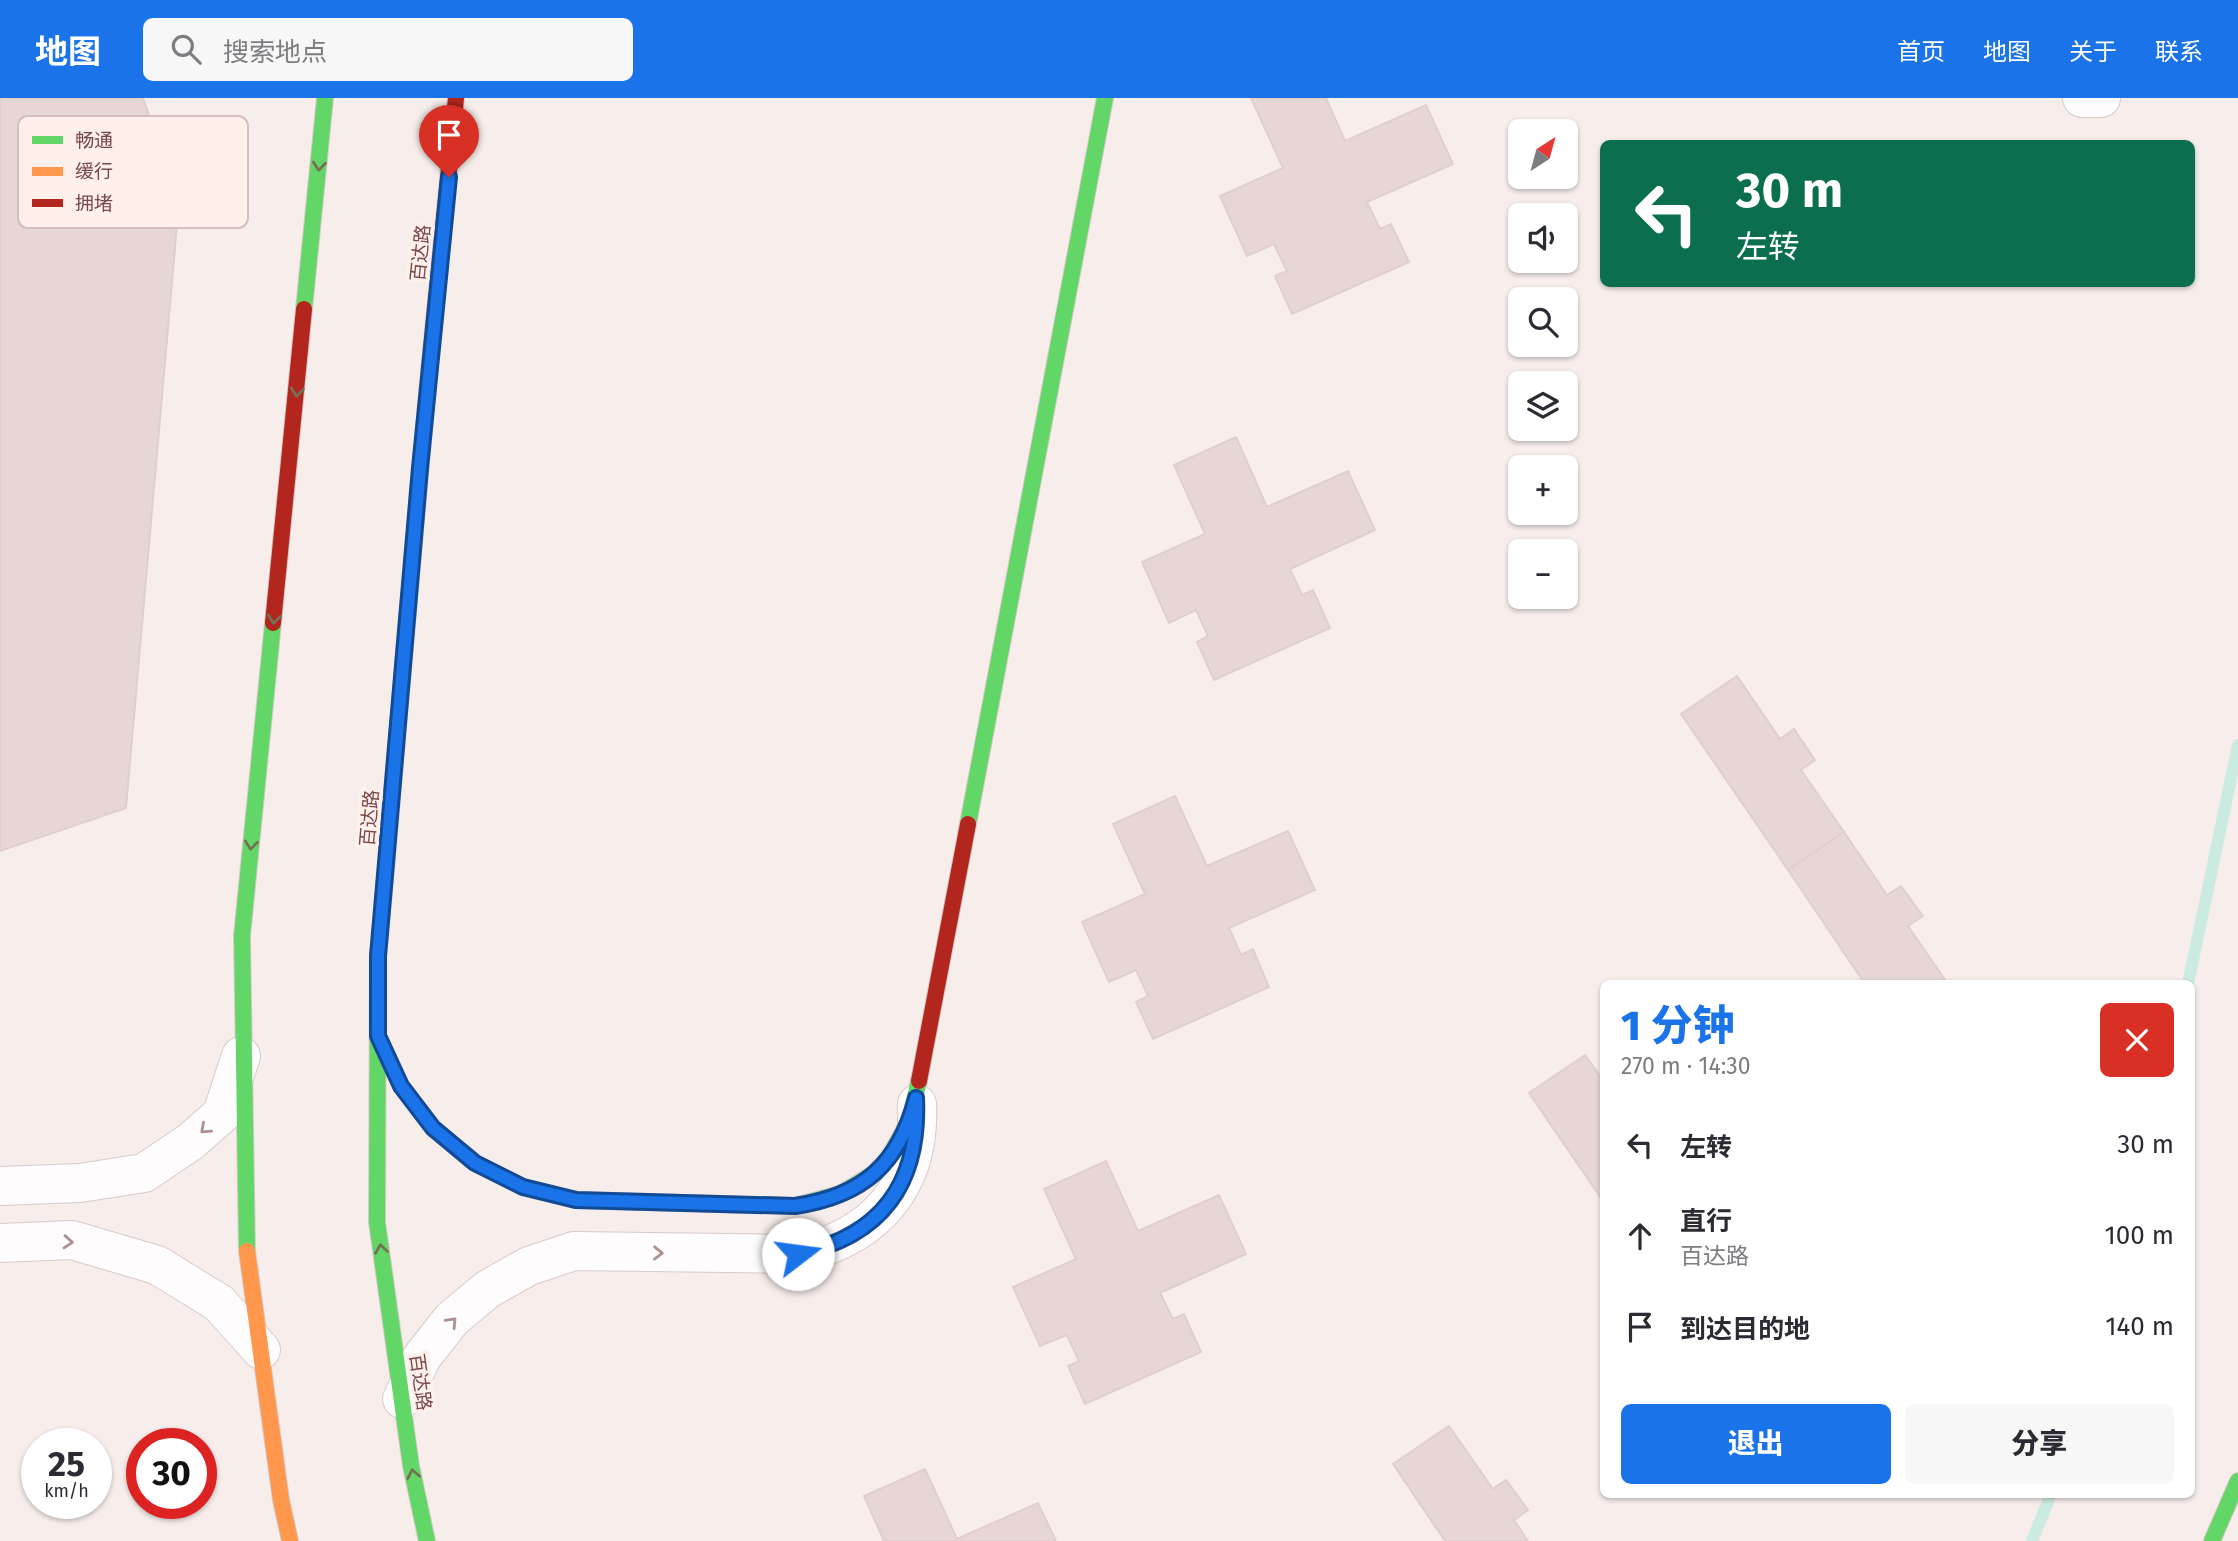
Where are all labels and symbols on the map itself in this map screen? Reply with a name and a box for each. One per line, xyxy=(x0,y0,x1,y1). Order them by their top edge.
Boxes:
pin xyxy=(419,105,479,177)
legend xyxy=(18,116,248,228)
north arrow xyxy=(1508,119,1578,189)
text: 畅通 xyxy=(75,129,113,152)
text: 缓行 xyxy=(75,160,113,183)
one-way arrow xyxy=(312,161,327,172)
text: 拥堵 xyxy=(75,192,113,215)
street label: 百达路 xyxy=(406,223,435,283)
one-way arrow xyxy=(290,387,305,398)
one-way arrow xyxy=(267,613,282,625)
street label: 百达路 xyxy=(356,789,383,847)
one-way arrow xyxy=(244,839,259,851)
one-way arrow xyxy=(200,1121,213,1133)
position arrow xyxy=(761,1217,835,1291)
one-way arrow xyxy=(63,1234,74,1249)
one-way arrow xyxy=(374,1243,389,1255)
one-way arrow xyxy=(653,1245,664,1260)
one-way arrow xyxy=(443,1317,456,1330)
street label: 百达路 xyxy=(405,1352,436,1412)
speed limit sign: 30 xyxy=(126,1428,217,1519)
one-way arrow xyxy=(406,1468,421,1480)

